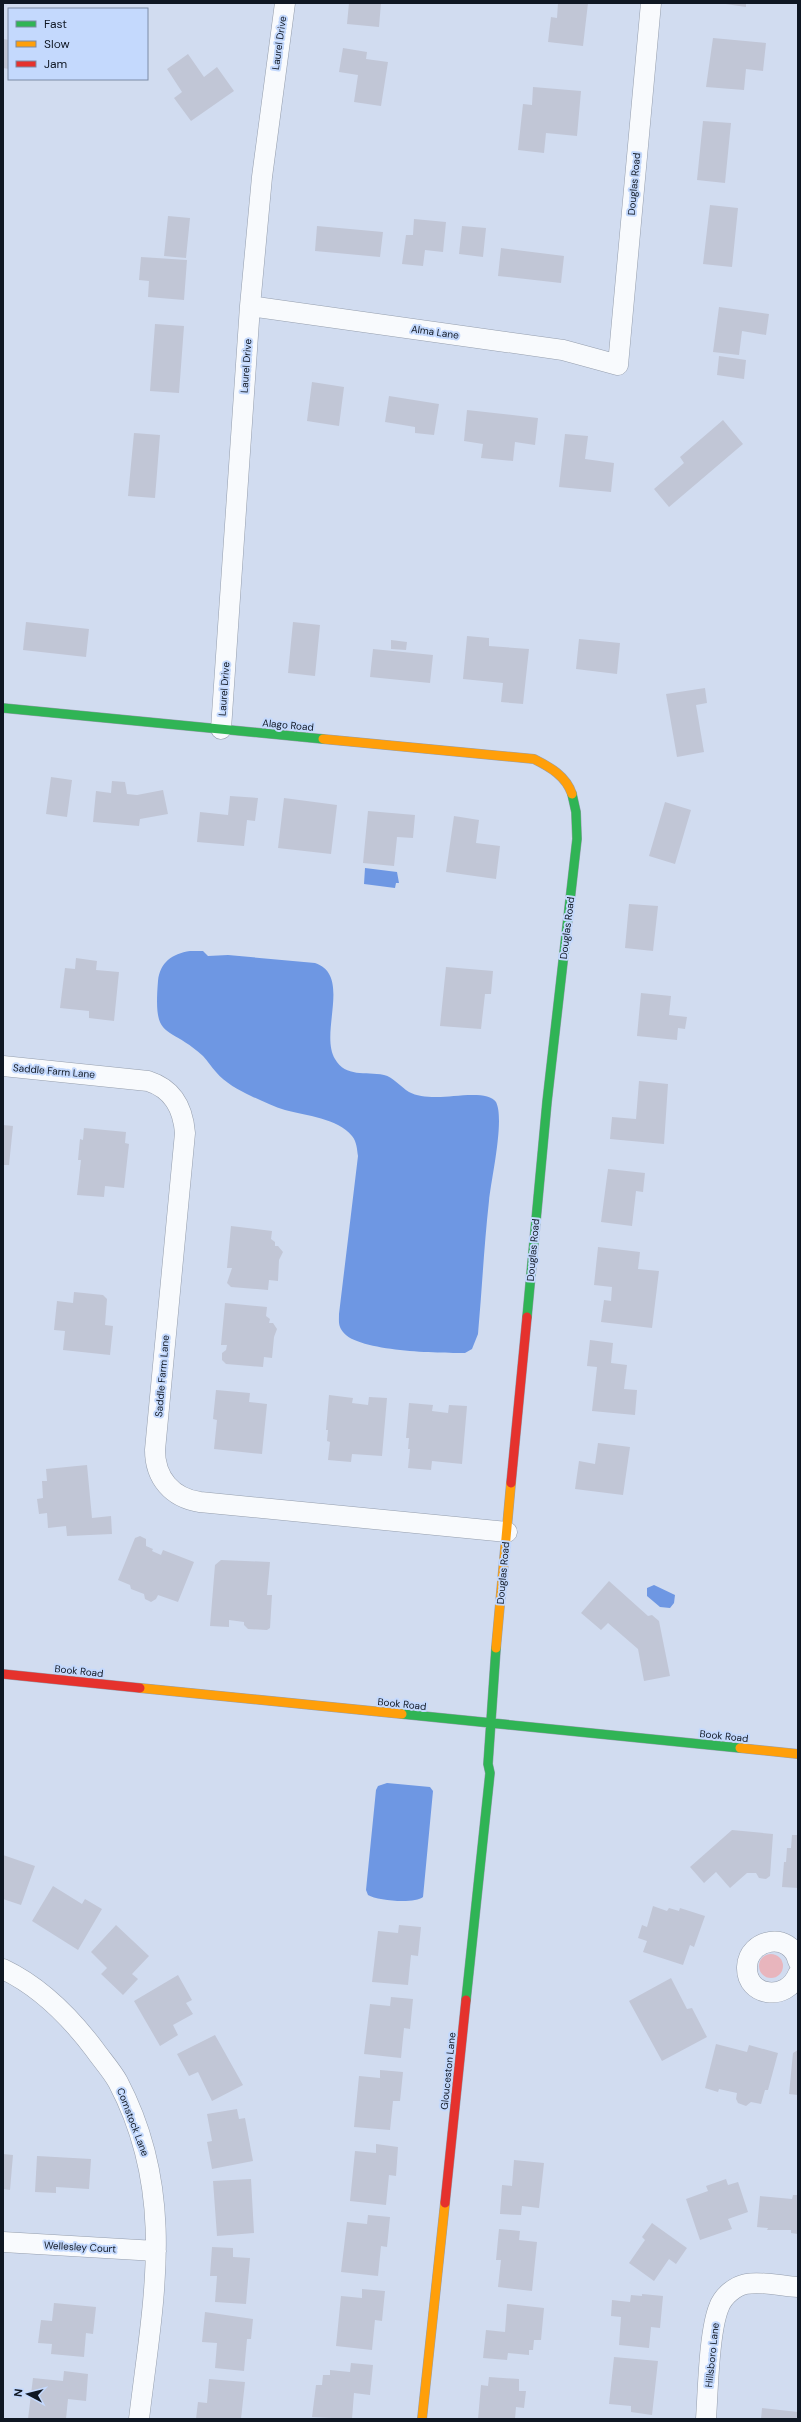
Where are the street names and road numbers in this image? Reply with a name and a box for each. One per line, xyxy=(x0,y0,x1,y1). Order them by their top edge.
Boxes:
street label: Laurel Drive xyxy=(269,15,289,71)
street label: Douglas Road xyxy=(625,152,643,216)
street label: Alma Lane xyxy=(410,322,460,342)
street label: Laurel Drive xyxy=(238,338,254,393)
street label: Laurel Drive xyxy=(216,661,232,716)
street label: Alago Road xyxy=(262,716,314,734)
street label: Douglas Road xyxy=(557,896,577,960)
street label: Saddle Farm Lane xyxy=(12,1061,96,1081)
street label: Douglas Road xyxy=(524,1218,542,1282)
street label: Saddle Farm Lane xyxy=(152,1334,172,1418)
street label: Douglas Road xyxy=(494,1541,512,1605)
street label: Book Road xyxy=(54,1662,104,1680)
street label: Book Road xyxy=(377,1695,427,1713)
street label: Book Road xyxy=(699,1727,749,1745)
street label: Glouceston Lane xyxy=(437,2031,459,2110)
street label: Comstock Lane xyxy=(114,2086,152,2158)
street label: Wellesley Court xyxy=(44,2239,117,2255)
street label: Hillsboro Lane xyxy=(702,2322,722,2388)

